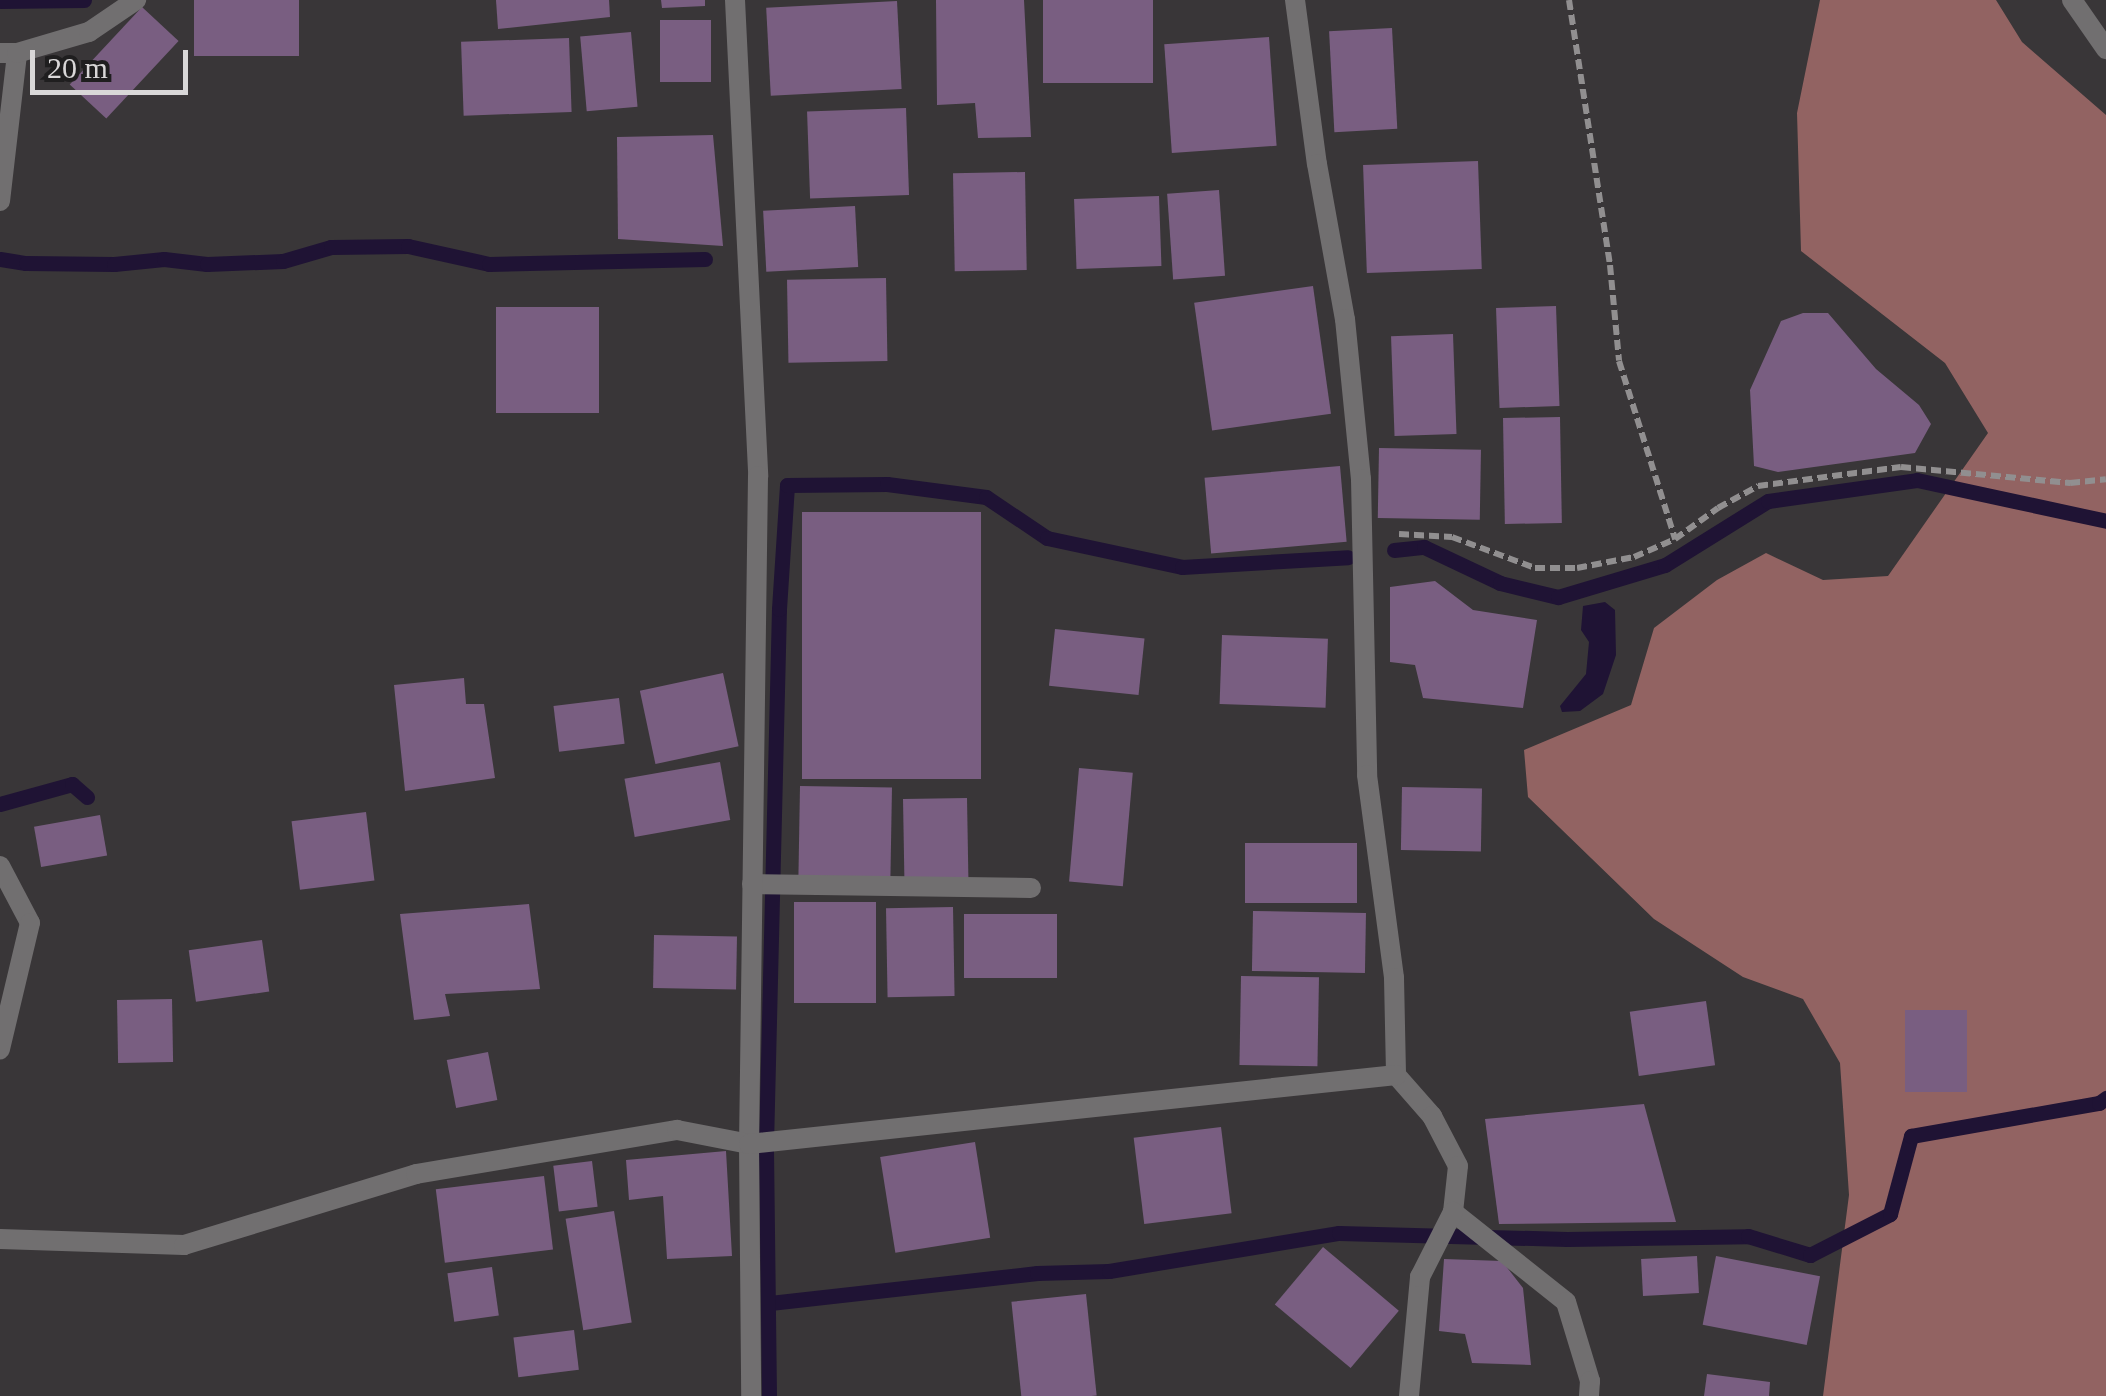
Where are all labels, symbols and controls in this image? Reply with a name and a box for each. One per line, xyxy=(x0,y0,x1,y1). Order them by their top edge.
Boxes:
scale bar xyxy=(35,30,192,92)
text: 20 m xyxy=(47,51,108,84)

